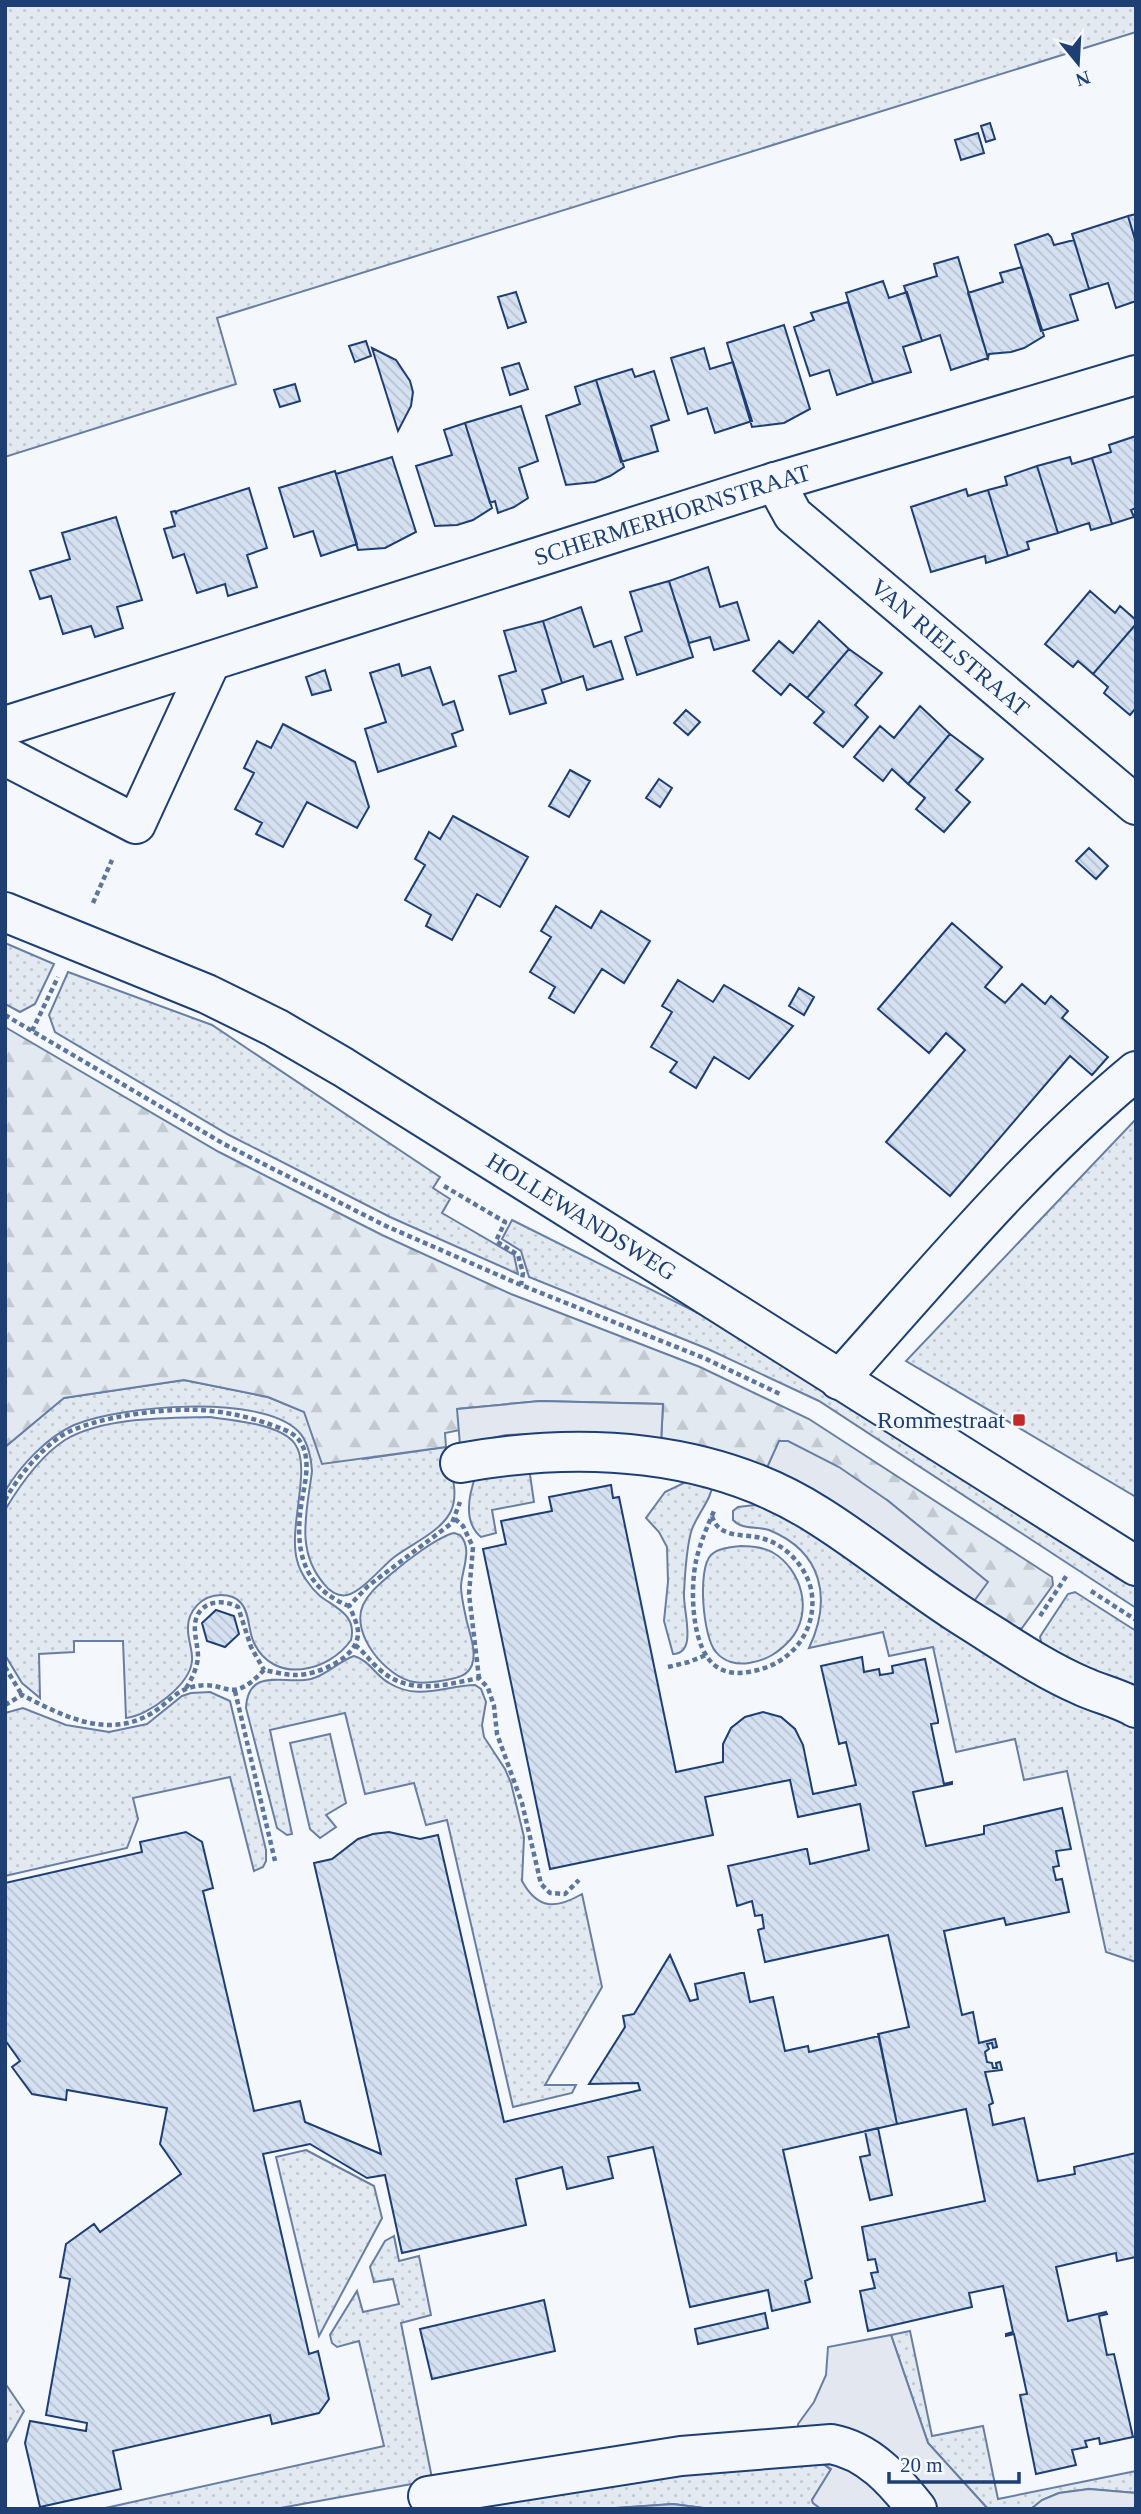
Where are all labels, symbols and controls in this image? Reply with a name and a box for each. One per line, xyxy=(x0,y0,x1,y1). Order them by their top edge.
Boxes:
north arrow xyxy=(1043,28,1113,98)
text: N xyxy=(1073,67,1093,91)
street label: SCHERMERHORNSTRAAT xyxy=(531,459,814,570)
street label: VAN RIELSTRAAT xyxy=(865,573,1034,722)
street label: HOLLEWANDSWEG xyxy=(482,1147,681,1286)
place label: Rommestraat xyxy=(877,1407,1005,1433)
marker: Rommestraat xyxy=(1011,1412,1027,1428)
scale bar xyxy=(889,2440,1018,2484)
text: 20 m xyxy=(900,2453,943,2477)

